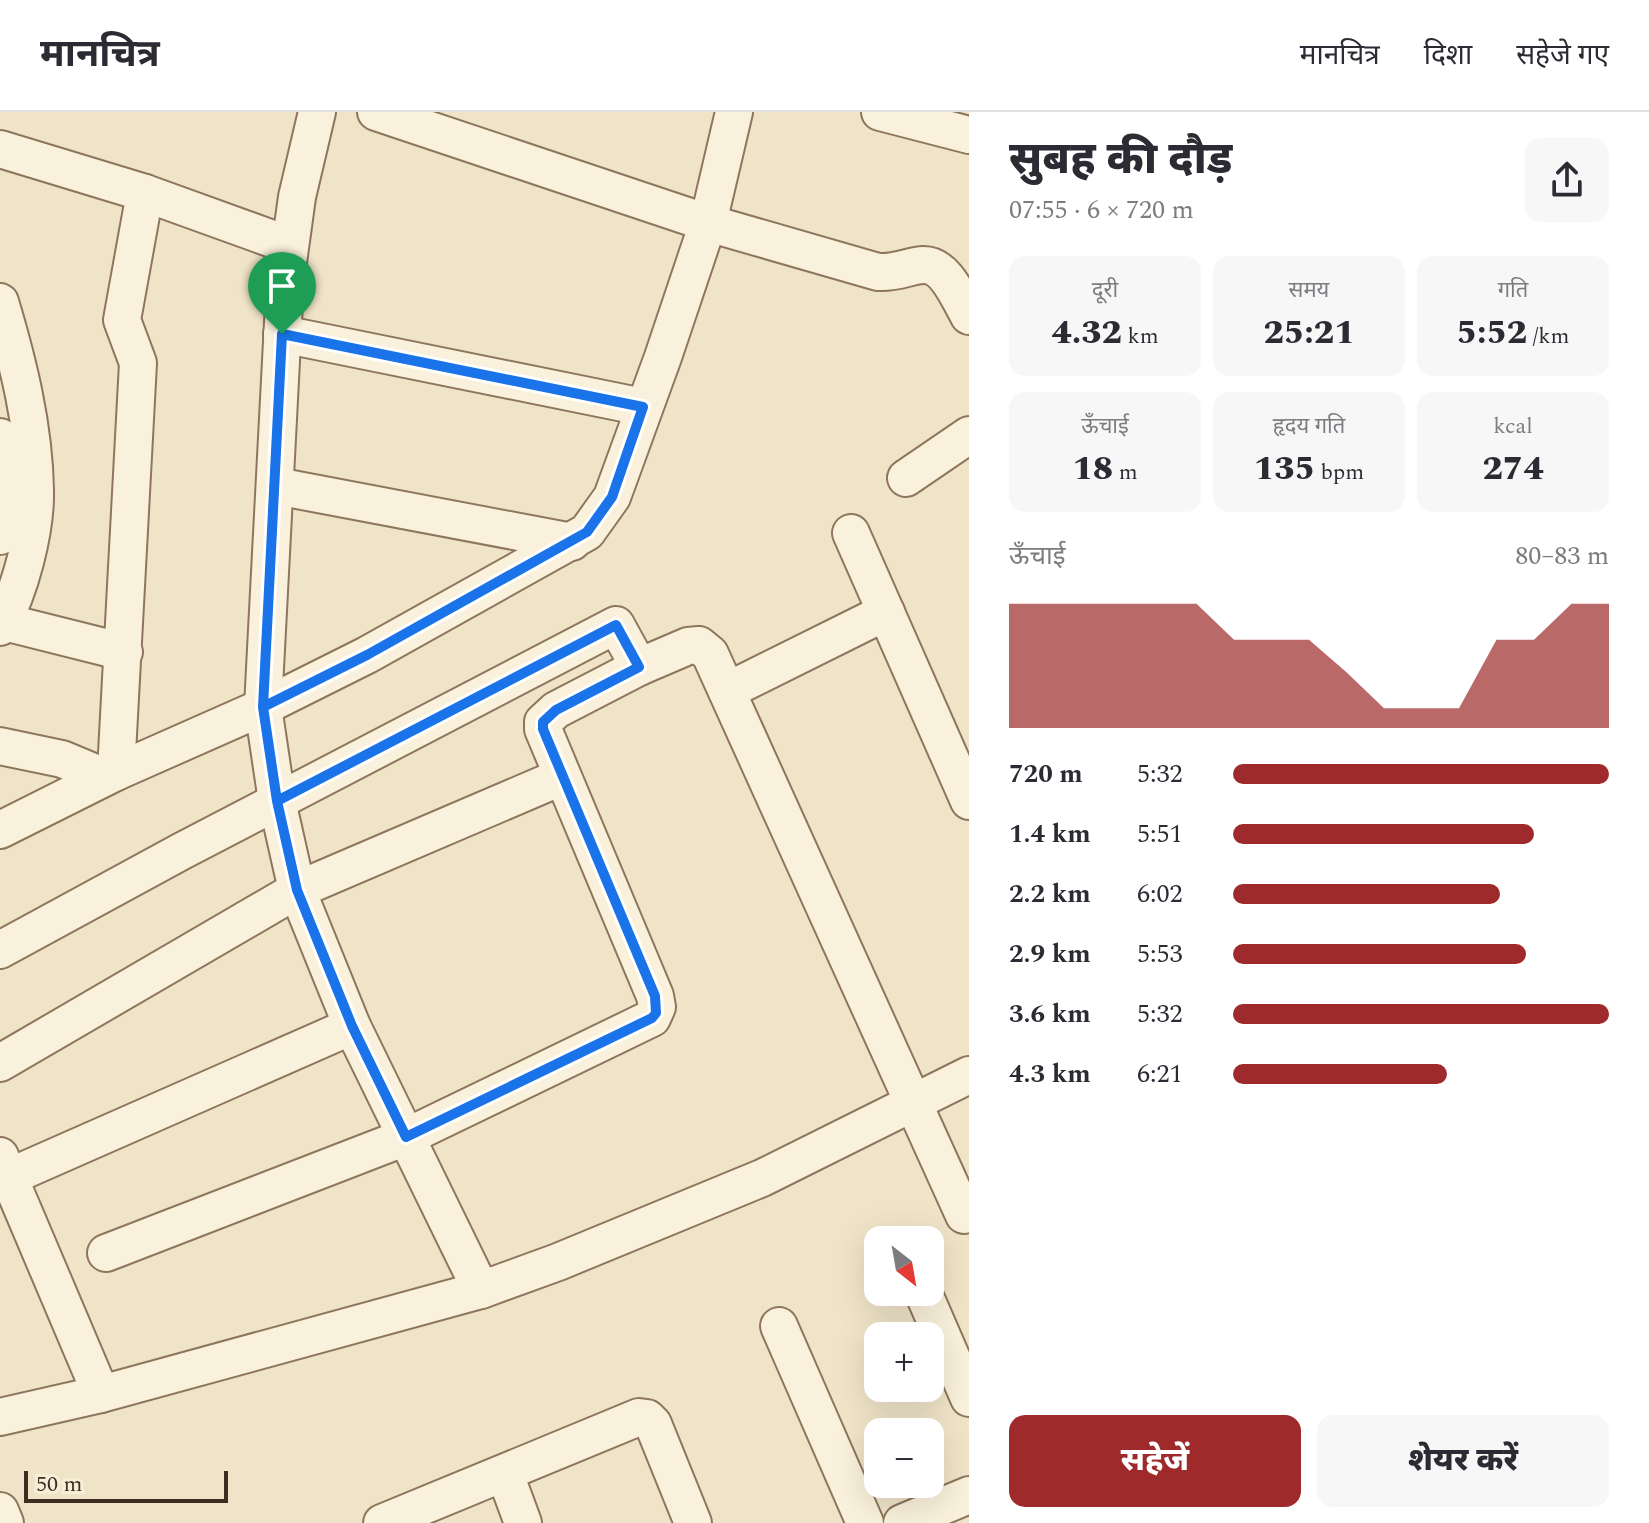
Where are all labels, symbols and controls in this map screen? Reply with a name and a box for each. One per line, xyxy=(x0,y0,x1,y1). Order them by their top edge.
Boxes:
text: मानचित्र xyxy=(40,26,160,84)
text: मानचित्र xyxy=(1300,34,1380,77)
text: दिशा xyxy=(1424,34,1472,77)
text: सहेजे गए xyxy=(1516,34,1609,77)
text: सुबह की दौड़ xyxy=(1009,126,1232,193)
button: share xyxy=(1525,138,1609,222)
text: 07:55 · 6 × 720 m xyxy=(1009,190,1194,230)
pin xyxy=(248,252,316,334)
icon: arrive xyxy=(260,264,304,308)
text: दूरी xyxy=(1092,274,1118,307)
text: समय xyxy=(1289,274,1329,307)
text: गति xyxy=(1498,274,1528,307)
text: 4.32 xyxy=(1051,307,1122,359)
text: 25:21 xyxy=(1263,307,1355,359)
text: 5:52 xyxy=(1457,307,1527,359)
text: km xyxy=(1122,320,1159,353)
text: /km xyxy=(1527,320,1569,353)
text: ऊँचाई xyxy=(1081,410,1129,443)
text: हृदय गति xyxy=(1273,410,1345,443)
text: kcal xyxy=(1493,410,1533,443)
text: 18 xyxy=(1072,443,1113,495)
text: 135 xyxy=(1254,443,1315,495)
text: 274 xyxy=(1482,443,1544,495)
text: m xyxy=(1113,456,1138,489)
text: bpm xyxy=(1315,456,1364,489)
text: ऊँचाई xyxy=(1009,536,1065,576)
text: 80–83 m xyxy=(1515,536,1609,576)
text: 720 m xyxy=(1009,754,1083,794)
text: 5:32 xyxy=(1137,754,1183,794)
text: 1.4 km xyxy=(1009,814,1091,854)
text: 5:51 xyxy=(1137,814,1183,854)
text: 2.2 km xyxy=(1009,874,1091,914)
text: 6:02 xyxy=(1137,874,1183,914)
text: 2.9 km xyxy=(1009,934,1091,974)
text: 5:53 xyxy=(1137,934,1183,974)
text: 3.6 km xyxy=(1009,994,1091,1034)
text: 5:32 xyxy=(1137,994,1183,1034)
text: 4.3 km xyxy=(1009,1054,1091,1094)
text: 6:21 xyxy=(1137,1054,1183,1094)
north arrow xyxy=(864,1226,944,1306)
map controls xyxy=(864,1226,944,1498)
button: + xyxy=(864,1322,944,1402)
button: सहेजें xyxy=(1009,1415,1301,1507)
button: शेयर करें xyxy=(1317,1415,1609,1507)
button: − xyxy=(864,1418,944,1498)
scale bar xyxy=(24,1467,228,1503)
text: 50 m xyxy=(36,1468,82,1501)

